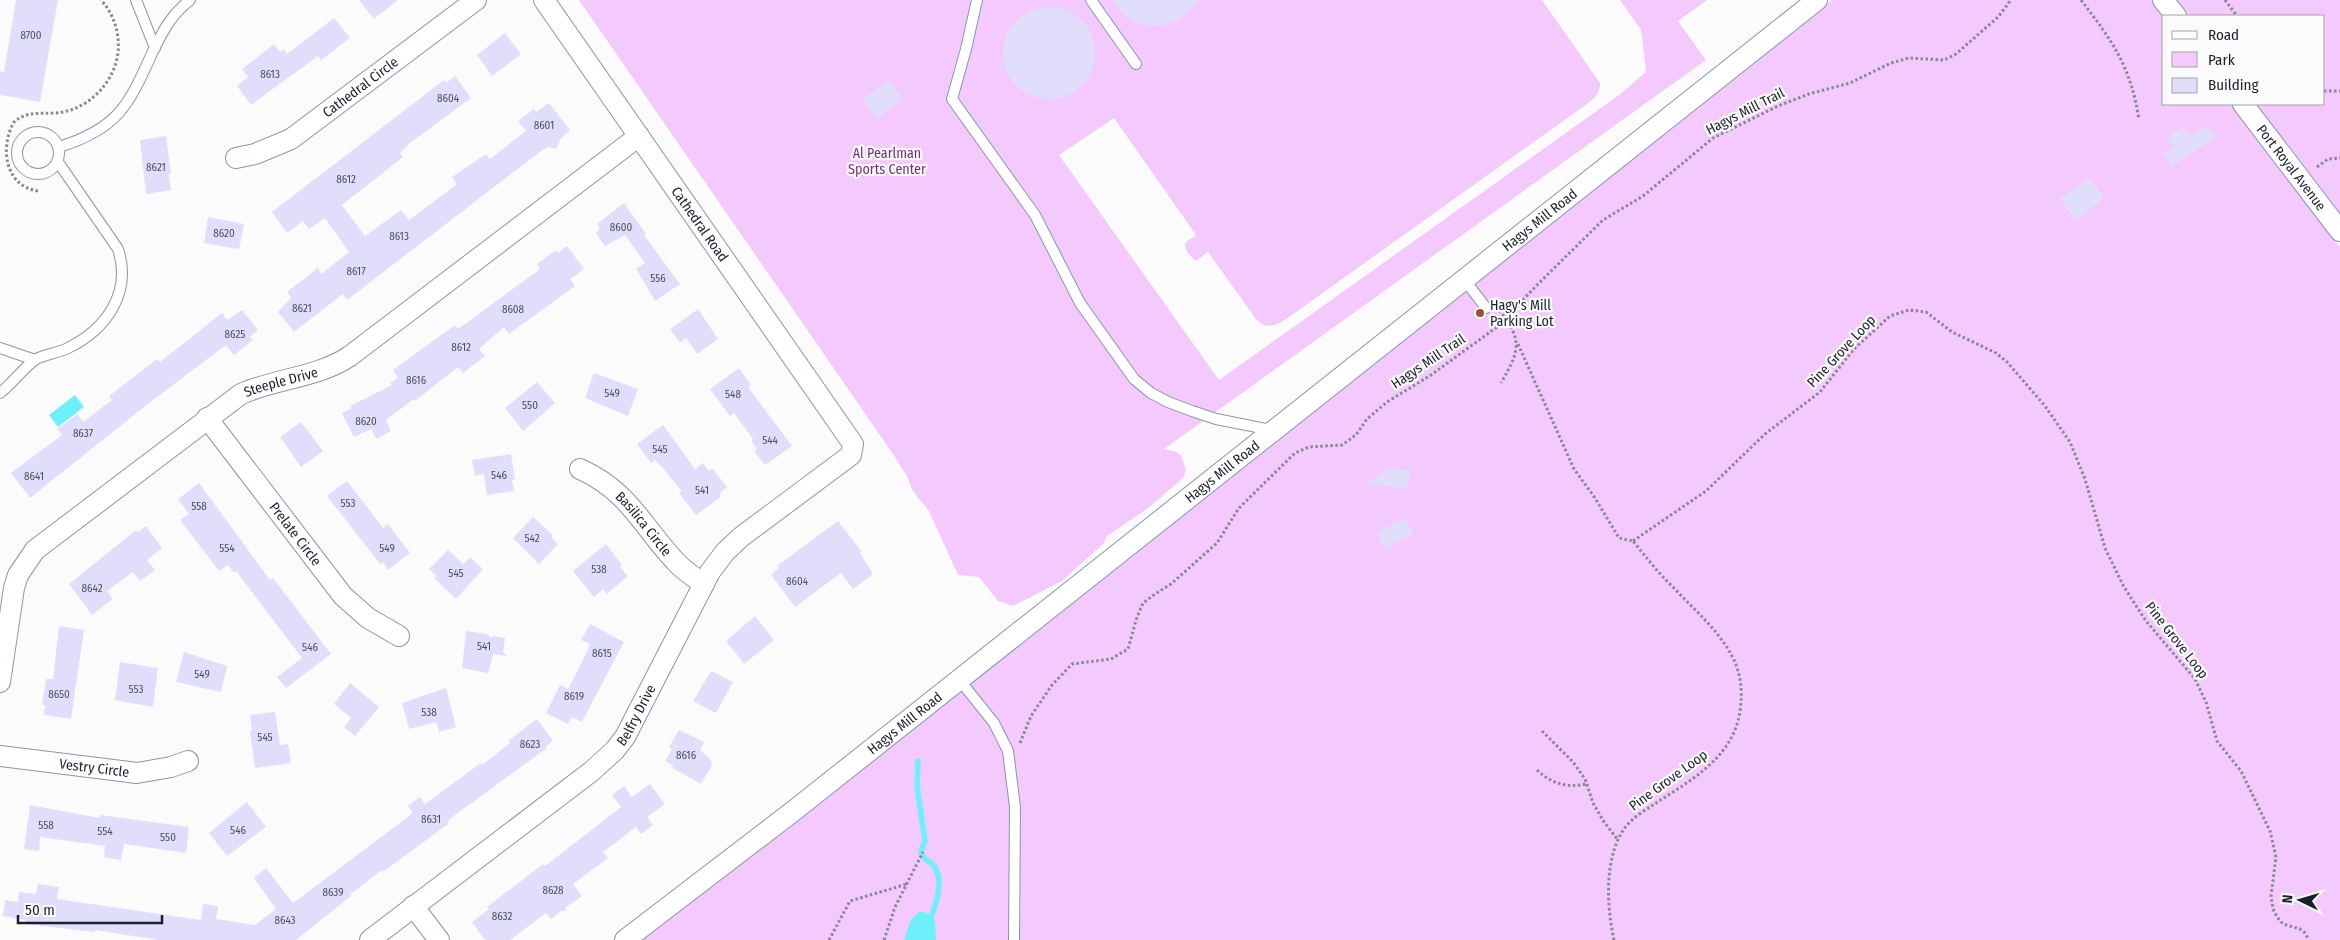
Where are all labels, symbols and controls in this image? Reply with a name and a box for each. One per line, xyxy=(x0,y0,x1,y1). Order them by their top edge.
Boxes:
legend xyxy=(2162,15,2325,105)
text: Road xyxy=(2208,26,2239,44)
house number: 8700 xyxy=(20,29,42,42)
text: Park xyxy=(2208,51,2235,69)
street label: Cathedral Circle xyxy=(319,53,402,121)
house number: 8613 xyxy=(260,68,280,81)
text: Building xyxy=(2208,76,2259,94)
street label: Hagys Mill Trail xyxy=(1703,84,1788,139)
house number: 8604 xyxy=(437,92,460,105)
house number: 8601 xyxy=(534,119,554,132)
street label: Port Royal Avenue xyxy=(2253,122,2329,214)
park label: Al Pearlman Sports Center xyxy=(848,145,926,178)
house number: 8621 xyxy=(146,161,166,174)
house number: 8612 xyxy=(336,173,356,186)
street label: Cathedral Road xyxy=(668,184,732,265)
street label: Hagys Mill Road xyxy=(1499,186,1581,255)
house number: 8600 xyxy=(610,221,632,234)
house number: 8620 xyxy=(213,227,235,240)
house number: 8613 xyxy=(389,230,409,243)
house number: 8617 xyxy=(346,265,366,278)
house number: 556 xyxy=(650,272,666,285)
place label: Hagy's Mill Parking Lot xyxy=(1490,297,1554,330)
house number: 8621 xyxy=(292,302,312,315)
house number: 8608 xyxy=(502,303,525,316)
marker: Hagy's Mill Parking Lot xyxy=(1474,307,1486,319)
street label: Pine Grove Loop xyxy=(1804,312,1879,391)
house number: 8625 xyxy=(225,328,245,341)
street label: Hagys Mill Trail xyxy=(1388,330,1469,392)
house number: 8612 xyxy=(451,341,471,354)
street label: Steeple Drive xyxy=(241,364,320,401)
house number: 8616 xyxy=(406,374,427,387)
house number: 549 xyxy=(604,387,620,400)
house number: 548 xyxy=(725,388,741,401)
house number: 550 xyxy=(522,399,538,412)
house number: 8620 xyxy=(355,415,377,428)
house number: 8637 xyxy=(73,427,94,440)
house number: 544 xyxy=(762,434,779,447)
street label: Hagys Mill Road xyxy=(1182,437,1263,507)
house number: 545 xyxy=(652,443,668,456)
house number: 546 xyxy=(491,469,507,482)
house number: 8641 xyxy=(24,470,44,483)
house number: 541 xyxy=(695,484,709,497)
street label: Basilica Circle xyxy=(612,488,675,560)
house number: 553 xyxy=(341,497,355,510)
street label: Prelate Circle xyxy=(266,499,325,569)
house number: 558 xyxy=(191,500,207,513)
house number: 542 xyxy=(524,532,540,545)
house number: 554 xyxy=(219,542,235,555)
house number: 549 xyxy=(379,542,395,555)
house number: 538 xyxy=(591,563,607,576)
house number: 545 xyxy=(448,567,464,580)
house number: 8604 xyxy=(786,575,809,588)
house number: 8642 xyxy=(82,582,103,595)
street label: Pine Grove Loop xyxy=(2141,599,2212,682)
house number: 541 xyxy=(477,640,491,653)
house number: 546 xyxy=(302,641,318,654)
house number: 8615 xyxy=(592,647,612,660)
house number: 549 xyxy=(194,668,210,681)
street label: Belfry Drive xyxy=(613,682,660,750)
house number: 553 xyxy=(129,683,143,696)
house number: 8650 xyxy=(48,688,70,701)
street label: Hagys Mill Road xyxy=(864,689,946,758)
house number: 8619 xyxy=(564,690,584,703)
house number: 538 xyxy=(421,706,437,719)
house number: 545 xyxy=(257,731,273,744)
house number: 8623 xyxy=(520,738,540,751)
street label: Pine Grove Loop xyxy=(1626,746,1711,815)
house number: 8616 xyxy=(676,749,697,762)
street label: Vestry Circle xyxy=(58,755,130,781)
house number: 8631 xyxy=(421,813,441,826)
house number: 558 xyxy=(38,819,54,832)
house number: 546 xyxy=(230,824,246,837)
house number: 554 xyxy=(97,825,113,838)
house number: 550 xyxy=(160,831,176,844)
north arrow xyxy=(2275,875,2325,925)
house number: 8628 xyxy=(542,884,564,897)
house number: 8639 xyxy=(322,886,344,899)
scale bar xyxy=(18,892,161,924)
text: N xyxy=(2279,894,2296,904)
text: 50 m xyxy=(25,901,55,919)
house number: 8632 xyxy=(492,910,512,923)
house number: 8643 xyxy=(274,914,296,927)

